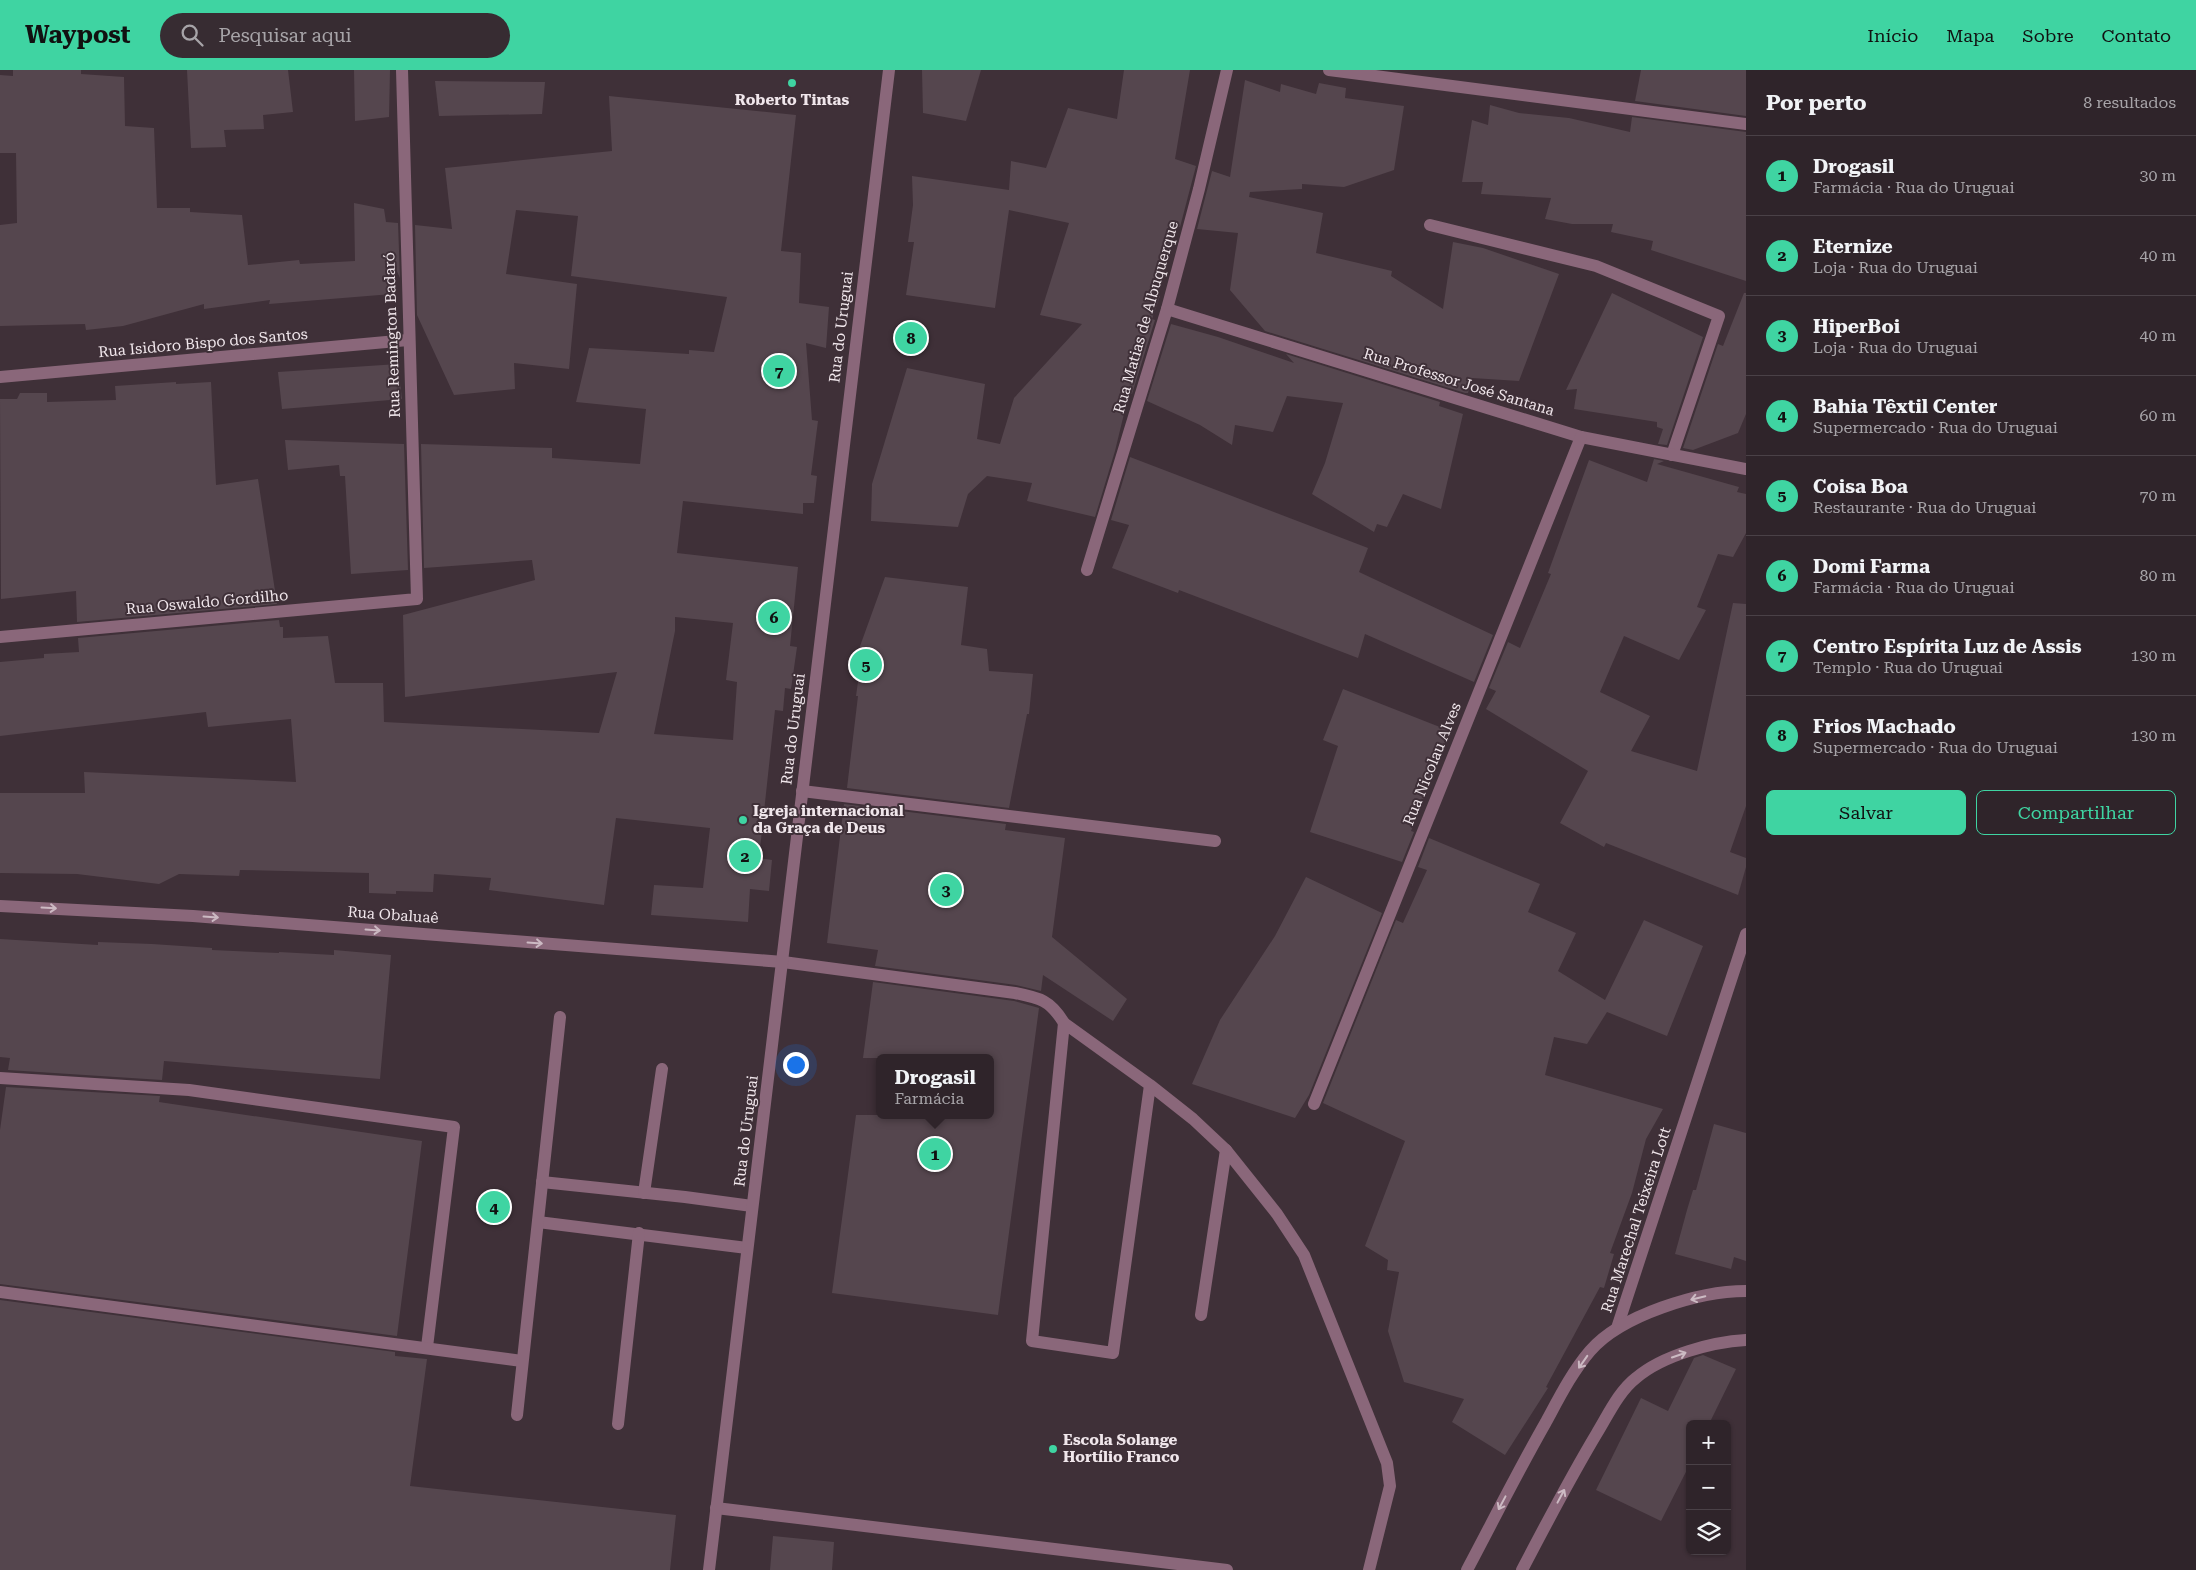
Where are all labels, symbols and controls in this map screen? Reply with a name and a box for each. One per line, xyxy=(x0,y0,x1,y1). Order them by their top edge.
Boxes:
search box xyxy=(160,13,510,58)
text: Waypost xyxy=(25,21,130,49)
icon: search xyxy=(178,21,206,49)
text: Pesquisar aqui xyxy=(218,24,352,47)
text: Início xyxy=(1867,25,1918,46)
text: Mapa xyxy=(1946,25,1994,46)
text: Sobre xyxy=(2022,25,2074,46)
text: Contato xyxy=(2102,25,2171,46)
marker: Roberto Tintas xyxy=(786,77,798,89)
place label: Roberto Tintas xyxy=(735,91,849,109)
text: Por perto xyxy=(1766,91,1867,115)
text: 8 resultados xyxy=(2083,93,2176,112)
text: Drogasil xyxy=(1813,155,1894,178)
text: 1 xyxy=(1778,166,1786,185)
text: 30 m xyxy=(2139,166,2176,185)
text: Farmácia · Rua do Uruguai xyxy=(1813,178,2015,197)
street label: Rua Matias de Albuquerque xyxy=(1110,219,1182,415)
text: Eternize xyxy=(1813,235,1893,258)
text: 2 xyxy=(1778,246,1786,265)
text: 40 m xyxy=(2139,246,2176,265)
street label: Rua Remington Badaró xyxy=(380,252,404,418)
text: Loja · Rua do Uruguai xyxy=(1813,258,1978,277)
street label: Rua do Uruguai xyxy=(825,270,857,384)
text: HiperBoi xyxy=(1813,315,1900,338)
pin: 8 xyxy=(895,319,927,357)
street label: Rua Isidoro Bispo dos Santos xyxy=(97,325,309,361)
text: 3 xyxy=(1778,326,1786,345)
text: 40 m xyxy=(2139,326,2176,345)
text: Loja · Rua do Uruguai xyxy=(1813,338,1978,357)
street label: Rua Professor José Santana xyxy=(1361,344,1557,420)
pin: 7 xyxy=(763,352,795,390)
text: Bahia Têxtil Center xyxy=(1813,395,1997,418)
text: 4 xyxy=(1778,406,1786,425)
text: 60 m xyxy=(2139,406,2176,425)
text: Supermercado · Rua do Uruguai xyxy=(1813,418,2058,437)
text: Coisa Boa xyxy=(1813,475,1908,498)
text: 5 xyxy=(1778,486,1786,505)
text: 70 m xyxy=(2139,486,2176,505)
text: Restaurante · Rua do Uruguai xyxy=(1813,498,2036,517)
text: Domi Farma xyxy=(1813,555,1930,578)
text: 6 xyxy=(1778,566,1786,585)
text: 80 m xyxy=(2139,566,2176,585)
text: Farmácia · Rua do Uruguai xyxy=(1813,578,2015,597)
street label: Rua Oswaldo Gordilho xyxy=(125,586,289,618)
pin: 6 xyxy=(758,598,790,636)
text: Centro Espírita Luz de Assis xyxy=(1813,635,2082,658)
pin: 5 xyxy=(850,646,882,684)
text: 7 xyxy=(1778,646,1786,665)
text: 130 m xyxy=(2130,646,2176,665)
text: Templo · Rua do Uruguai xyxy=(1813,658,2003,677)
street label: Rua do Uruguai xyxy=(777,672,809,786)
street label: Rua Nicolau Alves xyxy=(1399,700,1465,828)
text: Frios Machado xyxy=(1813,715,1956,738)
text: 8 xyxy=(1778,726,1786,745)
text: 130 m xyxy=(2130,726,2176,745)
text: Supermercado · Rua do Uruguai xyxy=(1813,738,2058,757)
button: Salvar xyxy=(1766,790,1966,835)
button: Compartilhar xyxy=(1976,790,2176,835)
place label: Igreja internacional da Graça de Deus xyxy=(753,802,904,837)
marker: Igreja internacional da Graça de Deus xyxy=(737,814,749,826)
pin: 2 xyxy=(729,837,761,875)
pin: 3 xyxy=(930,871,962,909)
street label: Rua Obaluaê xyxy=(347,903,439,927)
one-way arrow xyxy=(40,904,56,913)
one-way arrow xyxy=(203,913,219,922)
one-way arrow xyxy=(365,925,381,935)
one-way arrow xyxy=(527,938,543,947)
your location xyxy=(783,1052,809,1078)
popup xyxy=(876,1054,994,1119)
text: Drogasil xyxy=(894,1066,976,1089)
street label: Rua do Uruguai xyxy=(730,1074,762,1188)
text: Farmácia xyxy=(894,1089,964,1108)
street label: Rua Marechal Teixeira Lott xyxy=(1597,1125,1675,1315)
pin: 1 xyxy=(919,1135,951,1173)
pin: 4 xyxy=(478,1188,510,1226)
one-way arrow xyxy=(1690,1294,1706,1303)
one-way arrow xyxy=(1670,1350,1686,1359)
one-way arrow xyxy=(1578,1354,1588,1368)
map controls xyxy=(1686,1420,1731,1555)
button: + xyxy=(1686,1420,1731,1465)
place label: Escola Solange Hortílio Franco xyxy=(1063,1431,1180,1466)
marker: Escola Solange Hortílio Franco xyxy=(1047,1443,1059,1455)
button: − xyxy=(1686,1465,1731,1510)
one-way arrow xyxy=(1557,1489,1566,1504)
one-way arrow xyxy=(1497,1495,1507,1510)
button: layers xyxy=(1686,1510,1731,1555)

